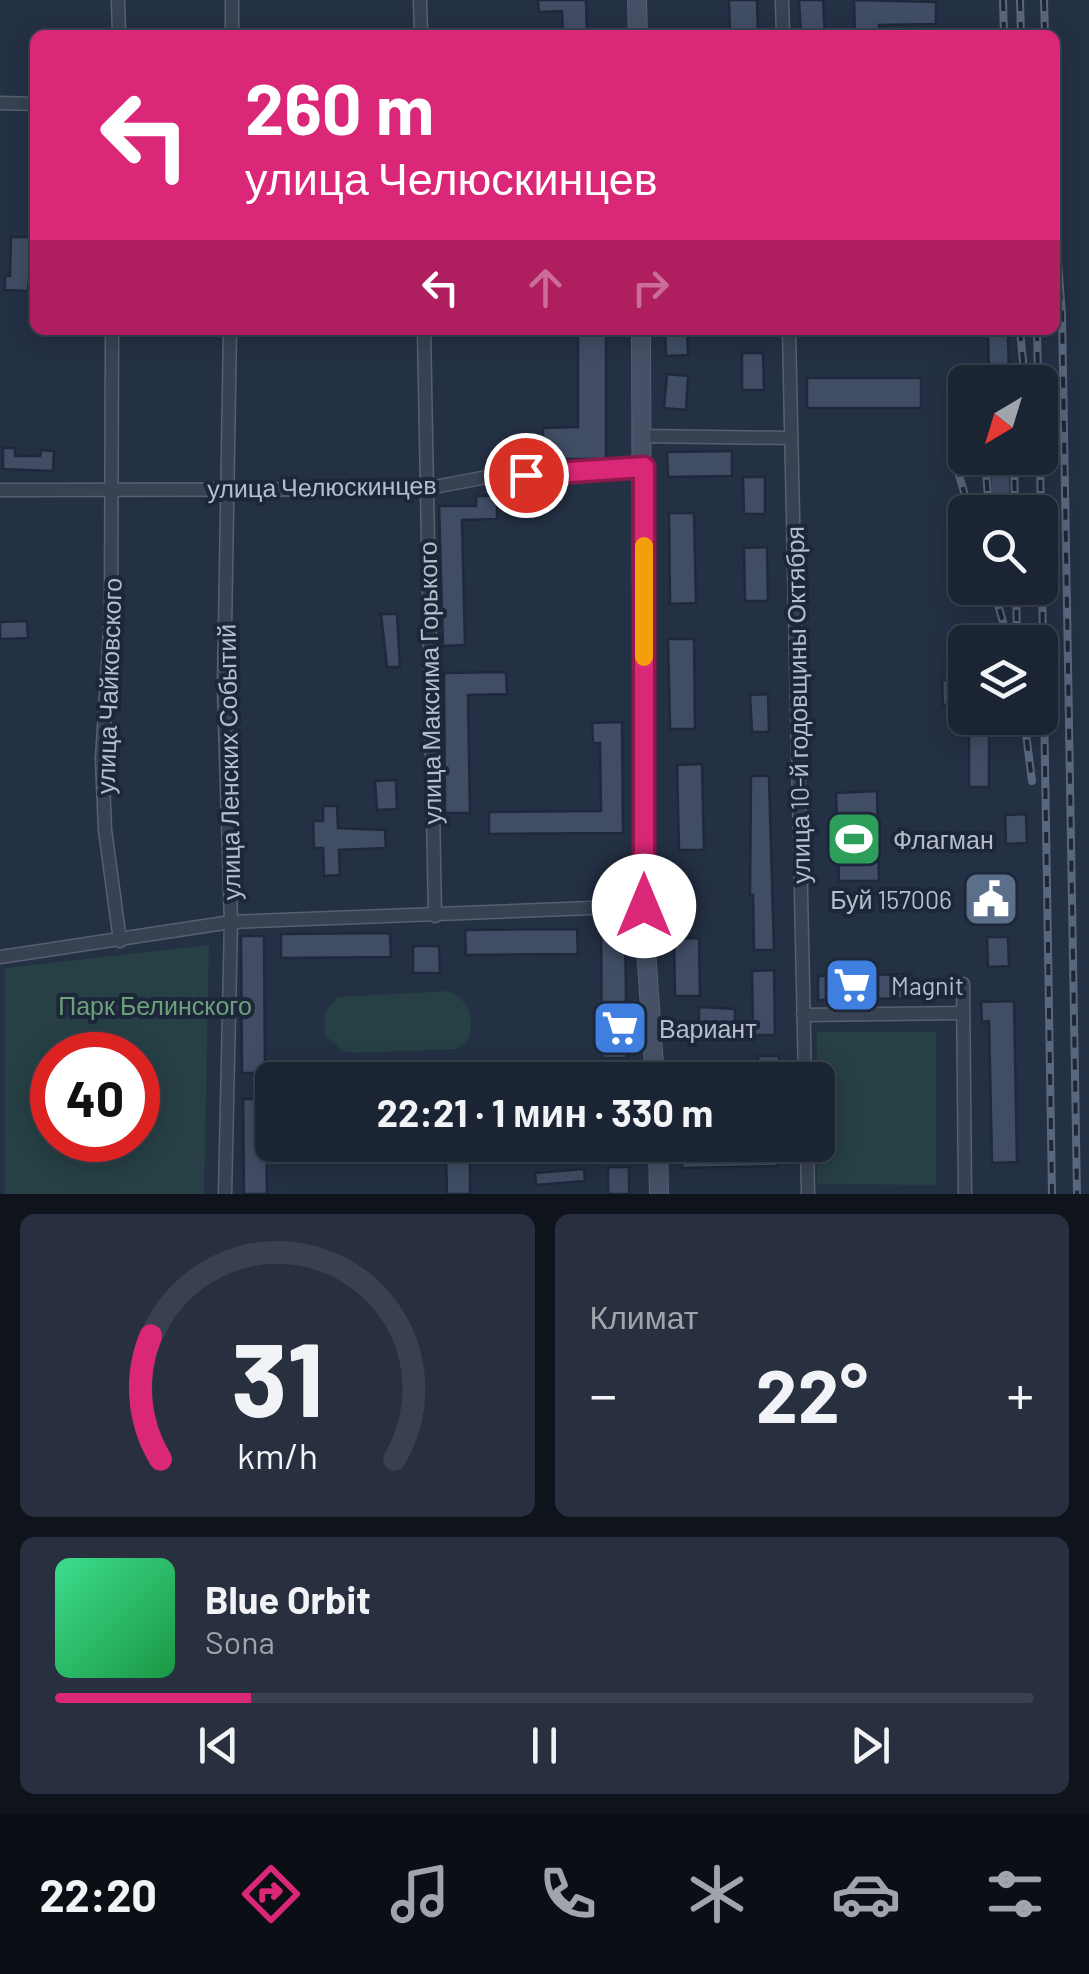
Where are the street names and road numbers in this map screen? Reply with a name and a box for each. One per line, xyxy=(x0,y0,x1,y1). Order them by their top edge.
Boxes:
street label: улица Челюскинцев xyxy=(207,469,437,503)
street label: улица 10-й годовщины Октября xyxy=(779,526,815,884)
street label: улица Максима Горького xyxy=(412,541,446,825)
street label: улица Чайковского xyxy=(89,577,127,795)
street label: улица Ленских Событий xyxy=(211,624,245,900)

